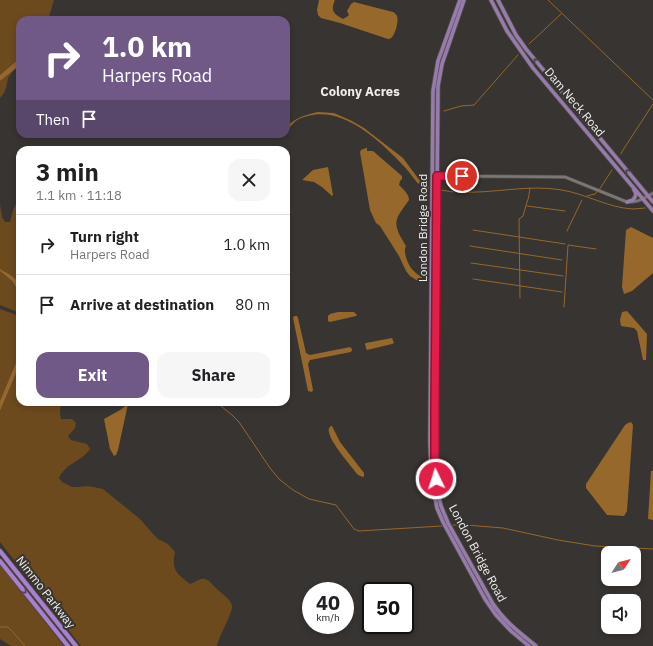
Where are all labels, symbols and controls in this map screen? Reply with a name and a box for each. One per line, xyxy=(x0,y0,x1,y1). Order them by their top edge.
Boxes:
text: 1.0 km xyxy=(102,28,192,65)
icon: right xyxy=(36,32,88,84)
one-way arrow xyxy=(534,58,541,65)
text: Harpers Road xyxy=(102,64,212,87)
street label: Dam Neck Road xyxy=(542,64,608,140)
district label: Colony Acres xyxy=(320,83,400,100)
icon: arrive xyxy=(78,108,100,130)
text: Then xyxy=(36,110,70,129)
text: 3 min xyxy=(36,156,99,188)
button: close xyxy=(228,159,270,201)
pin xyxy=(445,159,479,193)
icon: arrive xyxy=(451,165,473,187)
one-way arrow xyxy=(625,169,632,176)
street label: London Bridge Road xyxy=(415,174,430,282)
text: 1.1 km · 11:18 xyxy=(36,187,122,204)
text: Turn right xyxy=(70,227,139,246)
icon: right xyxy=(36,234,58,256)
text: 1.0 km xyxy=(223,235,270,254)
text: Harpers Road xyxy=(70,246,150,263)
icon: arrive xyxy=(36,294,58,316)
text: Arrive at destination xyxy=(70,295,214,314)
text: 80 m xyxy=(235,295,270,314)
button: Exit xyxy=(36,352,149,398)
button: Share xyxy=(157,352,270,398)
position arrow xyxy=(415,458,457,500)
street label: London Bridge Road xyxy=(446,502,510,604)
north arrow xyxy=(601,546,641,586)
map controls xyxy=(601,546,641,634)
street label: Nimmo Parkway xyxy=(13,553,79,631)
speed limit sign: 50 xyxy=(362,582,414,634)
one-way arrow xyxy=(20,587,27,594)
text: 40 xyxy=(316,589,340,616)
button: sound xyxy=(601,594,641,634)
text: km/h xyxy=(316,611,340,624)

